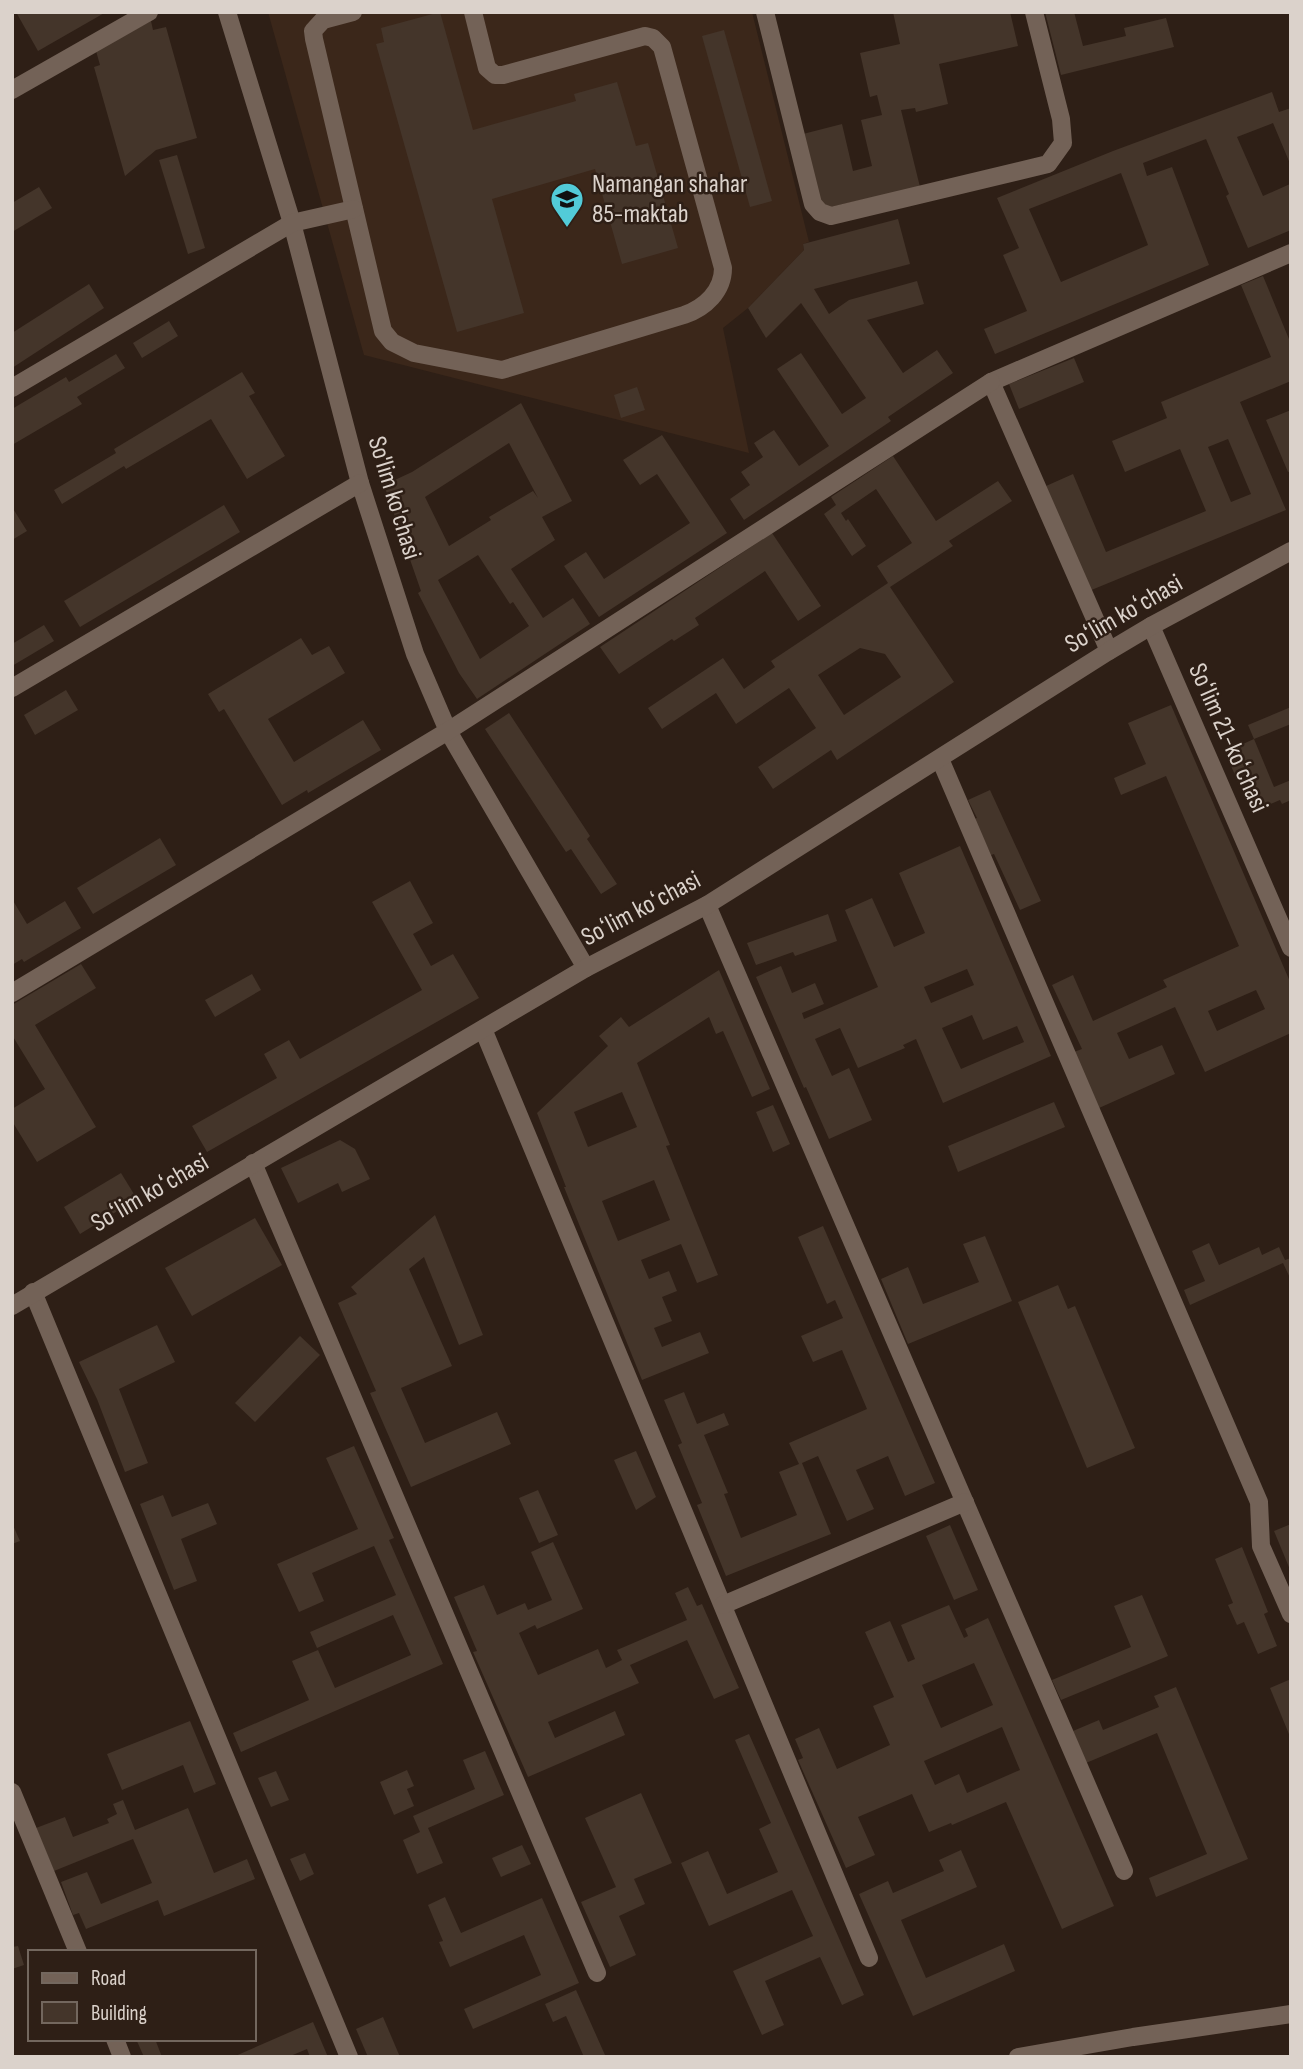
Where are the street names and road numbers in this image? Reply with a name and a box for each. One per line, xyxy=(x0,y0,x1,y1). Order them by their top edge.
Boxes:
street label: So'lim ko'chasi xyxy=(361,433,427,563)
street label: Soʻlim koʻchasi xyxy=(1060,568,1188,660)
street label: Soʻlim 21-koʻchasi xyxy=(1181,659,1275,817)
street label: Soʻlim koʻchasi xyxy=(576,865,706,953)
street label: Soʻlim koʻchasi xyxy=(86,1147,214,1239)

